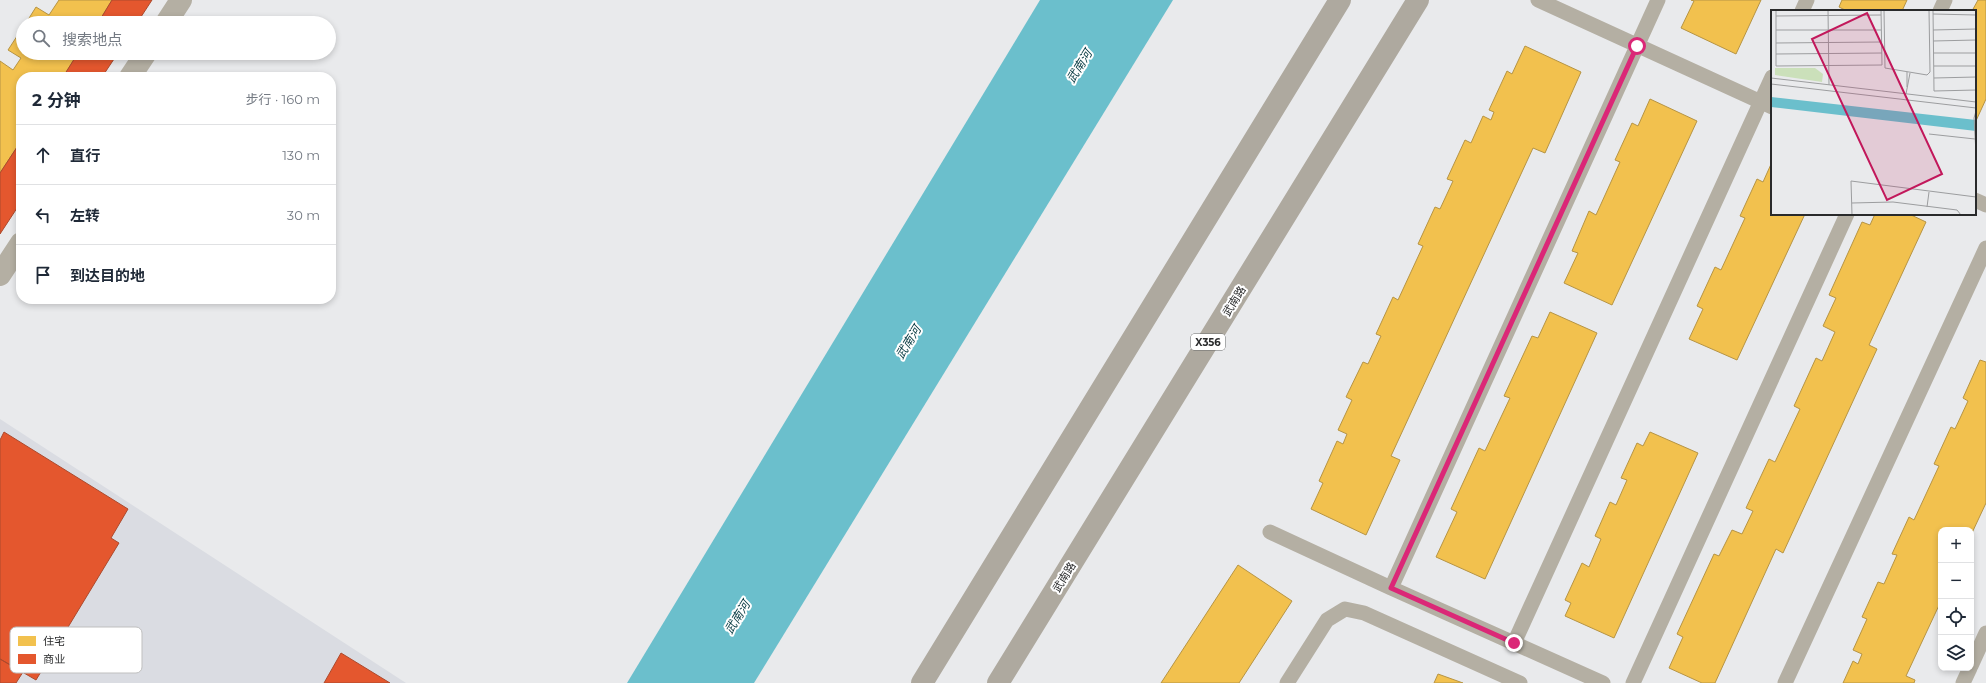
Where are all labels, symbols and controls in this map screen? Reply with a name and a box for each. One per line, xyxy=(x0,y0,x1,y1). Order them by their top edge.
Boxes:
inset map xyxy=(1771,10,1976,215)
search box xyxy=(16,16,336,60)
icon: search xyxy=(30,27,52,49)
text: 搜索地点 xyxy=(62,30,122,49)
route start xyxy=(1628,37,1646,55)
water label: 武南河 xyxy=(1063,45,1096,85)
text: 2 分钟 xyxy=(32,90,81,110)
text: 步行 · 160 m xyxy=(245,91,320,107)
icon: ahead xyxy=(32,144,54,166)
text: 直行 xyxy=(70,146,100,165)
text: 130 m xyxy=(282,147,320,163)
icon: left xyxy=(32,204,54,226)
text: 左转 xyxy=(70,206,100,225)
text: 30 m xyxy=(287,207,320,223)
icon: arrive xyxy=(32,264,54,286)
text: 到达目的地 xyxy=(70,266,145,285)
street label: 武南路 xyxy=(1219,283,1249,319)
water label: 武南河 xyxy=(892,321,925,361)
road number: X356 xyxy=(1191,334,1225,350)
map controls xyxy=(1938,527,1974,671)
button: + xyxy=(1938,527,1974,563)
street label: 武南路 xyxy=(1049,559,1079,595)
button: − xyxy=(1938,563,1974,599)
water label: 武南河 xyxy=(721,596,754,636)
button: locate xyxy=(1938,599,1974,635)
legend xyxy=(10,627,142,673)
text: 住宅 xyxy=(43,634,65,648)
route end xyxy=(1505,634,1523,652)
button: layers xyxy=(1938,635,1974,671)
text: 商业 xyxy=(43,652,65,666)

